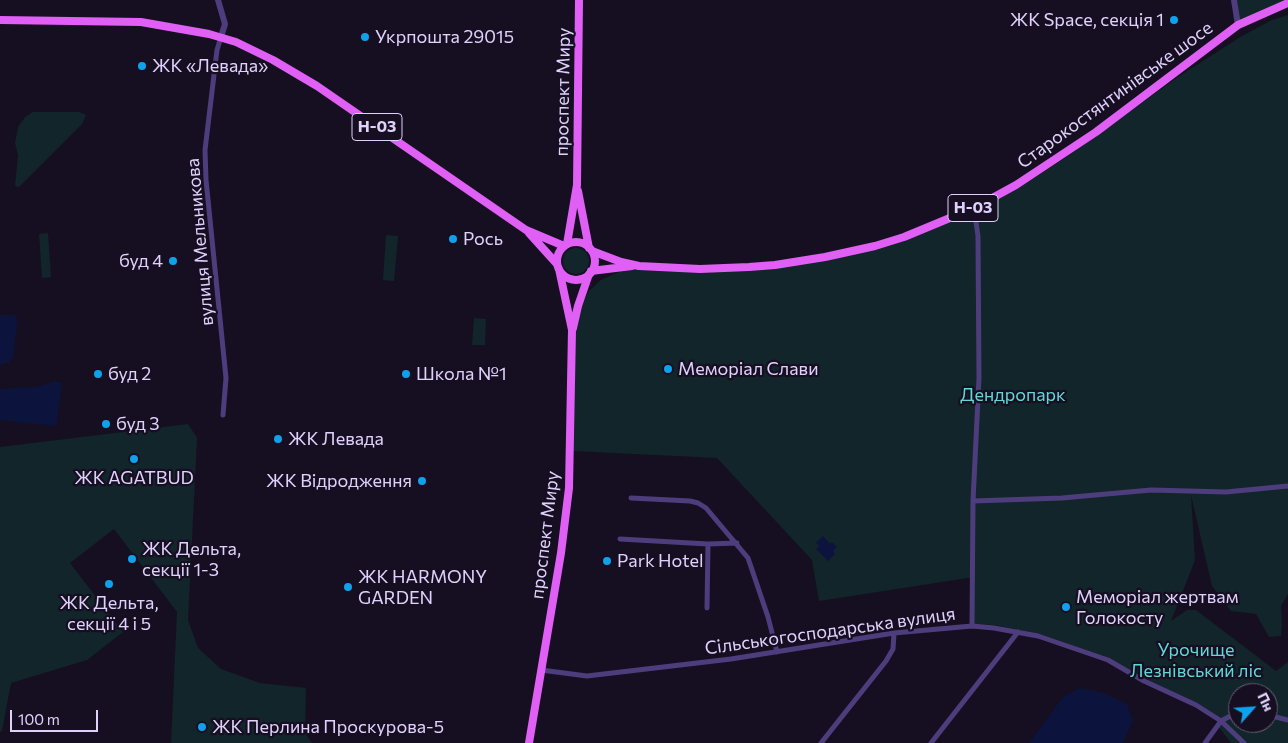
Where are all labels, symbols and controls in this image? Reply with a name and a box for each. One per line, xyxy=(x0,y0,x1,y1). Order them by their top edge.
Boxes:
place label: ЖК Space, секція 1 xyxy=(1010,9,1164,31)
marker: ЖК Space, секція 1 xyxy=(1168,14,1180,26)
street label: Старокостянтинівське шосе xyxy=(1013,17,1217,173)
place label: Укрпошта 29015 xyxy=(375,26,514,48)
street label: проспект Миру xyxy=(551,27,575,157)
marker: Укрпошта 29015 xyxy=(359,31,371,43)
place label: ЖК «Левада» xyxy=(152,55,268,77)
marker: ЖК «Левада» xyxy=(136,60,148,72)
road number: Н-03 xyxy=(352,114,402,140)
street label: вулиця Мельникова xyxy=(182,157,218,327)
road number: Н-03 xyxy=(948,194,998,222)
place label: Рось xyxy=(463,228,503,250)
marker: Рось xyxy=(447,233,459,245)
place label: буд 4 xyxy=(119,250,163,272)
marker: буд 4 xyxy=(167,255,179,267)
place label: Меморіал Слави xyxy=(678,358,818,380)
place label: буд 2 xyxy=(108,363,151,385)
place label: Школа №1 xyxy=(416,363,507,385)
marker: Меморіал Слави xyxy=(662,363,674,375)
marker: буд 2 xyxy=(92,368,104,380)
marker: Школа №1 xyxy=(400,368,412,380)
park label: Дендропарк xyxy=(960,384,1066,406)
place label: буд 3 xyxy=(116,413,160,435)
marker: буд 3 xyxy=(100,418,112,430)
place label: ЖК Левада xyxy=(288,428,384,450)
marker: ЖК Левада xyxy=(272,433,284,445)
marker: ЖК AGATBUD xyxy=(128,453,140,465)
place label: ЖК AGATBUD xyxy=(74,467,194,489)
place label: ЖК Відродження xyxy=(266,470,412,492)
street label: проспект Миру xyxy=(526,470,564,600)
marker: ЖК Відродження xyxy=(416,475,428,487)
place label: ЖК Дельта, секції 1-3 xyxy=(142,538,241,580)
place label: Park Hotel xyxy=(617,550,704,572)
marker: ЖК Дельта, секції 1-3 xyxy=(126,553,138,565)
marker: Park Hotel xyxy=(601,555,613,567)
place label: ЖК HARMONY GARDEN xyxy=(358,566,487,608)
marker: ЖК Дельта, секції 4 і 5 xyxy=(103,578,115,590)
marker: ЖК HARMONY GARDEN xyxy=(342,581,354,593)
place label: Меморіал жертвам Голокосту xyxy=(1076,586,1238,628)
place label: ЖК Дельта, секції 4 і 5 xyxy=(59,592,159,634)
marker: Меморіал жертвам Голокосту xyxy=(1060,601,1072,613)
street label: Сільськогосподарська вулиця xyxy=(703,603,957,659)
park label: Урочище Лезнівський ліс xyxy=(1130,639,1262,682)
north arrow xyxy=(1228,683,1278,733)
text: Пн xyxy=(1254,690,1278,714)
scale bar xyxy=(12,700,100,732)
text: 100 m xyxy=(18,710,60,728)
place label: ЖК Перлина Проскурова-5 xyxy=(212,716,444,738)
marker: ЖК Перлина Проскурова-5 xyxy=(196,721,208,733)

